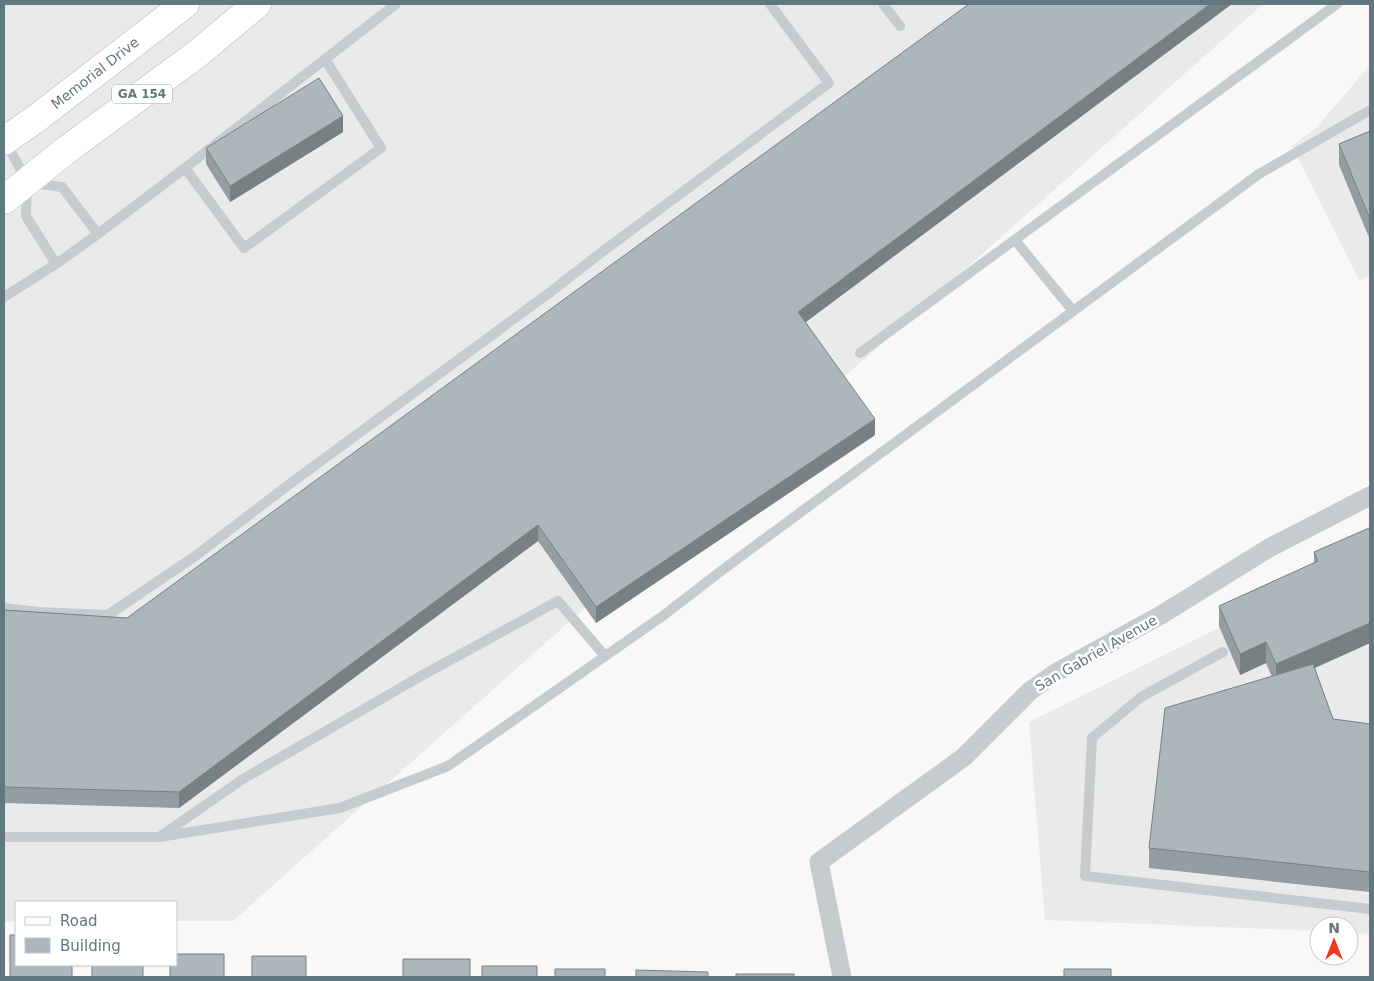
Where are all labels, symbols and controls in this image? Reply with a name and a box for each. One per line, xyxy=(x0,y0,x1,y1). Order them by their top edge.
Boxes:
street label: Memorial Drive xyxy=(48,34,142,112)
road number: GA 154 xyxy=(112,85,172,104)
street label: San Gabriel Avenue xyxy=(1032,612,1160,694)
legend xyxy=(15,901,178,966)
text: Road xyxy=(60,912,98,930)
north arrow xyxy=(1309,916,1359,966)
text: N xyxy=(1328,920,1340,936)
text: Building xyxy=(60,937,121,955)

